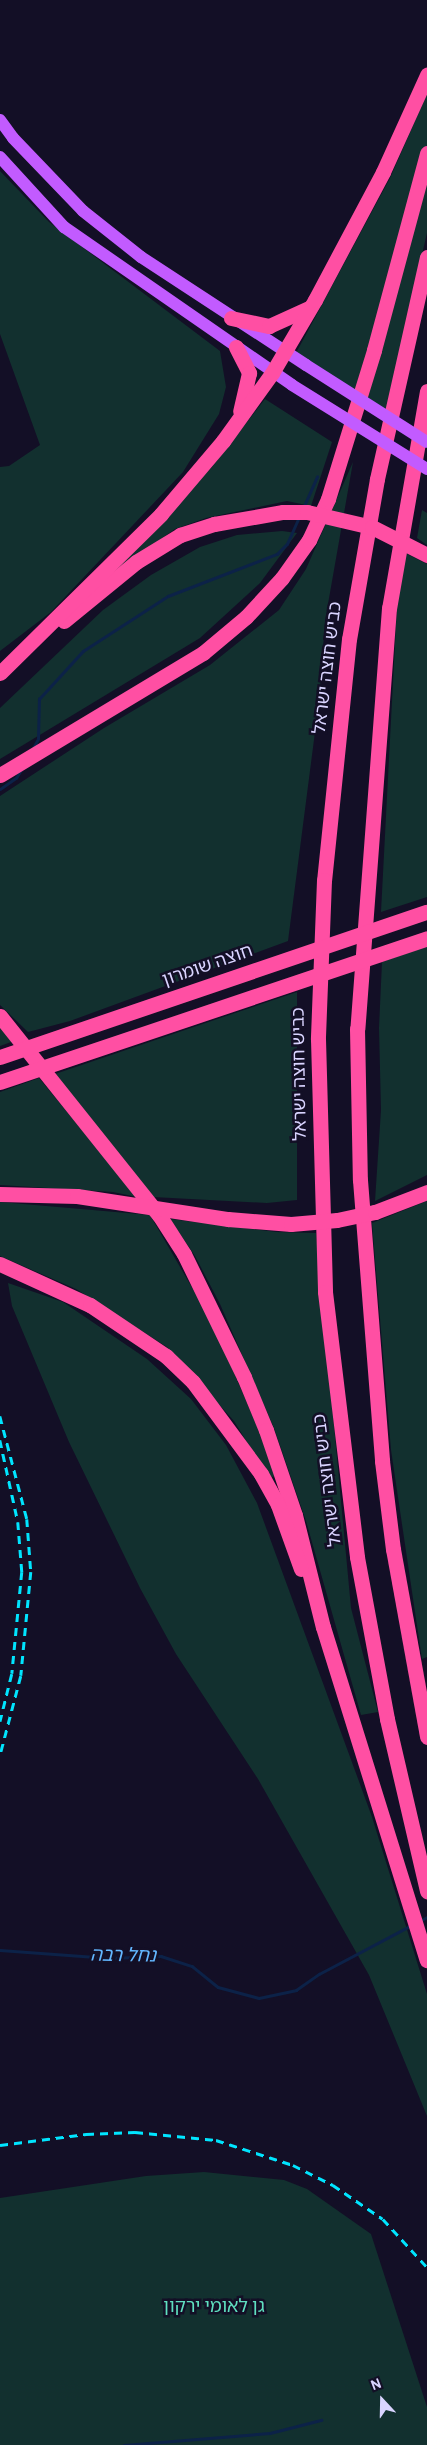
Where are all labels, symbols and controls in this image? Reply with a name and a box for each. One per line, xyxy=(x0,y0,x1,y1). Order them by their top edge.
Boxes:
street label: כביש חוצה ישראל xyxy=(310,600,348,736)
street label: חוצה שומרון xyxy=(160,941,256,993)
street label: כביש חוצה ישראל xyxy=(289,1007,313,1141)
street label: כביש חוצה ישראל xyxy=(310,1412,348,1548)
water label: נחל רבה xyxy=(90,1945,156,1969)
park label: גן לאומי ירקון xyxy=(163,2297,265,2319)
north arrow xyxy=(357,2375,407,2425)
text: N xyxy=(369,2376,384,2395)

